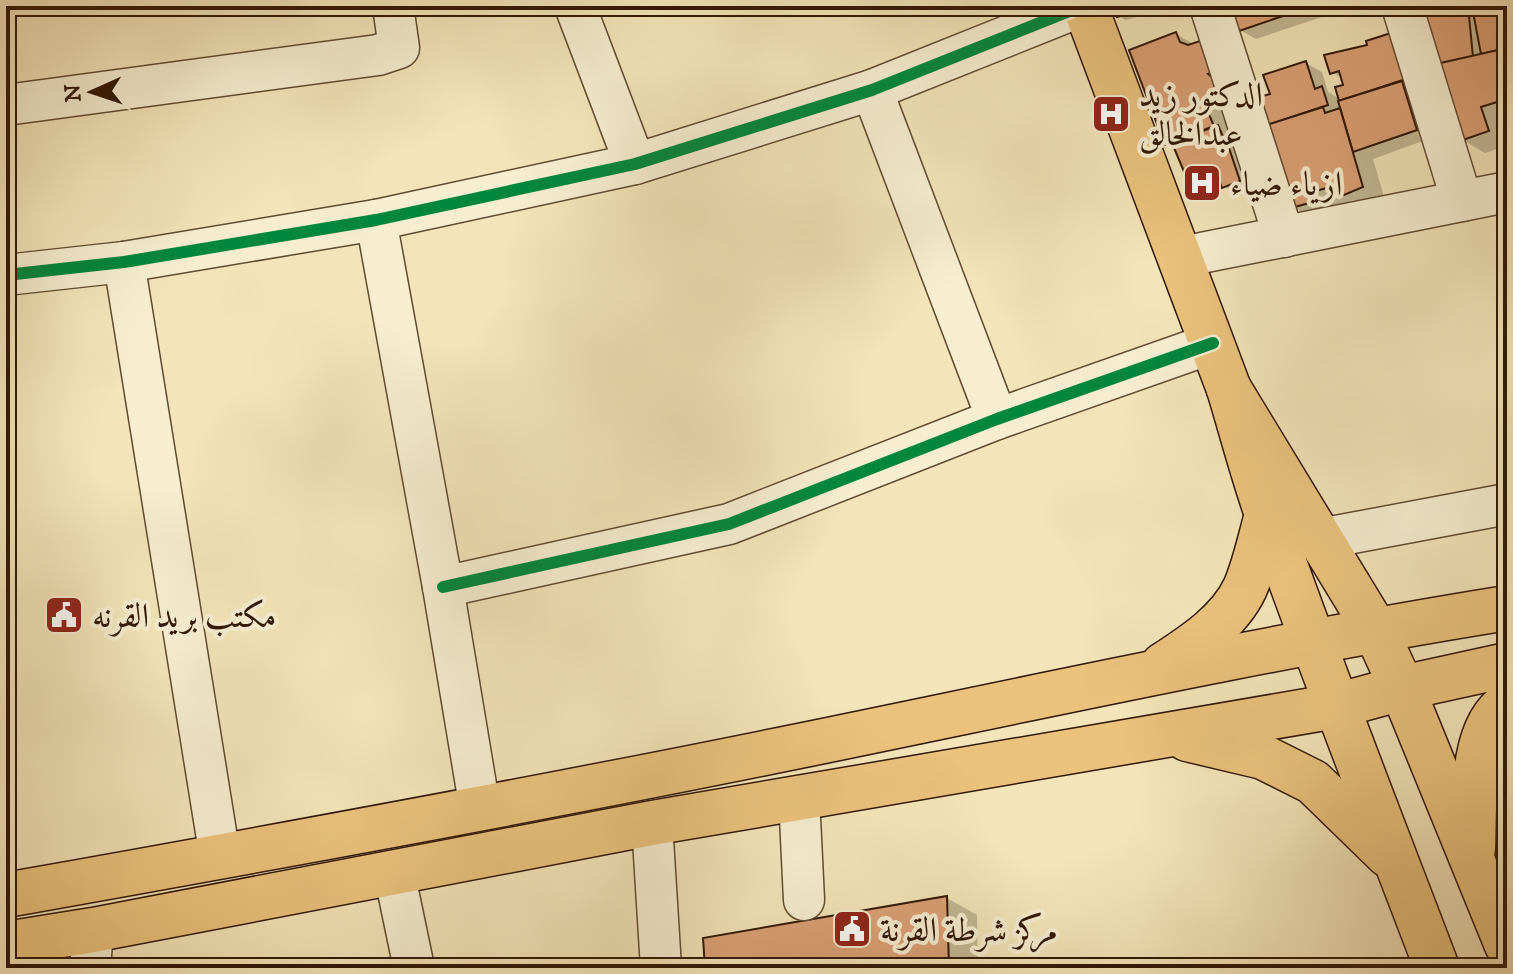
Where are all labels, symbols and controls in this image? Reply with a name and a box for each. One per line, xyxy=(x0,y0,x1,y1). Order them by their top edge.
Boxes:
north arrow xyxy=(52,52,132,132)
place label: الدكتور زيد عبدالخالق xyxy=(1139,75,1263,156)
text: N xyxy=(60,83,87,103)
hospital icon: الدكتور زيد عبدالخالق xyxy=(1090,93,1132,135)
hospital icon: ازياء ضياء xyxy=(1181,162,1223,204)
place label: ازياء ضياء xyxy=(1230,164,1342,206)
public building icon: مكتب بريد القرنه xyxy=(43,594,85,636)
place label: مكتب بريد القرنه xyxy=(92,596,276,638)
public building icon: مركز شرطة القرنة xyxy=(831,908,873,950)
place label: مركز شرطة القرنة xyxy=(880,910,1058,953)

